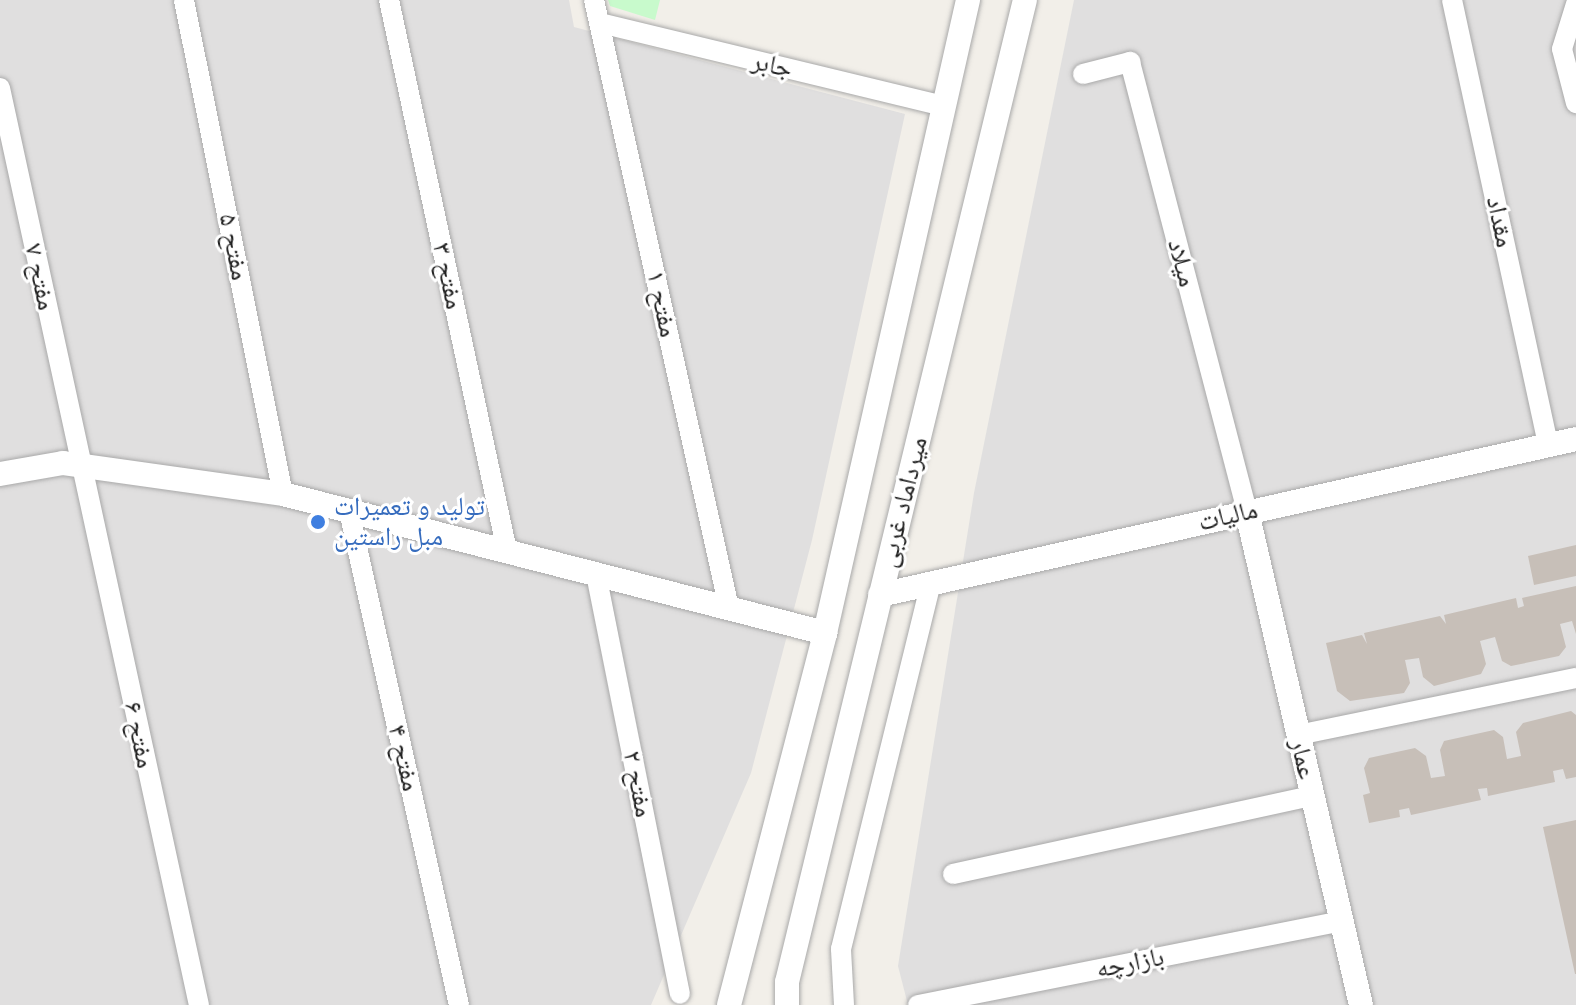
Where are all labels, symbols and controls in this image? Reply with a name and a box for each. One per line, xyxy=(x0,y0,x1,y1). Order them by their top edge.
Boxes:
street label: جابر xyxy=(749,45,795,85)
street label: مقداد xyxy=(1479,194,1521,250)
street label: مفتح ۵ xyxy=(212,211,256,283)
street label: میلاد xyxy=(1161,236,1203,290)
street label: مفتح ۳ xyxy=(426,240,470,312)
street label: مفتح ۷ xyxy=(18,241,62,313)
street label: مفتح ۱ xyxy=(640,268,684,340)
street label: میرداماد غربی xyxy=(872,433,934,571)
place label: تولید و تعمیرات مبل راستین xyxy=(334,491,485,552)
street label: مالیات xyxy=(1195,494,1261,538)
marker: تولید و تعمیرات مبل راستین xyxy=(309,513,327,531)
street label: مفتح ۶ xyxy=(117,699,161,771)
street label: مفتح ۴ xyxy=(381,722,427,794)
street label: عمار xyxy=(1283,736,1323,782)
street label: مفتح ۲ xyxy=(616,748,660,820)
street label: بازارچه xyxy=(1094,941,1166,985)

